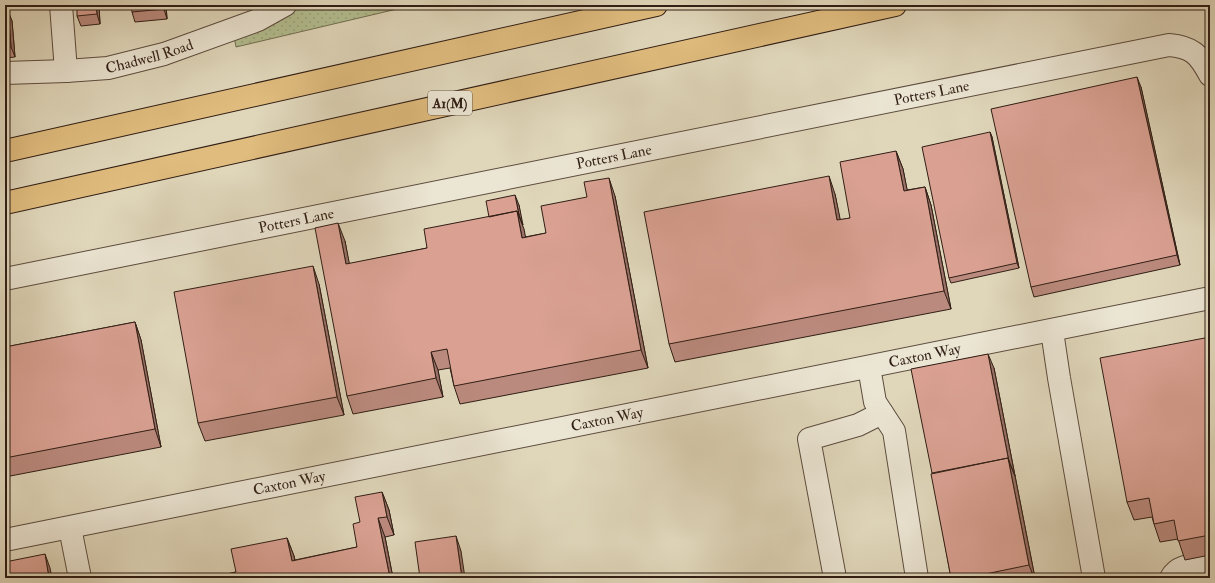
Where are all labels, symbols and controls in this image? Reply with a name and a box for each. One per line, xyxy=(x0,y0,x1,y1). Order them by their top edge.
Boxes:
street label: Chadwell Road xyxy=(104,35,196,78)
street label: Potters Lane xyxy=(892,76,971,110)
road number: A1(M) xyxy=(428,91,472,115)
street label: Potters Lane xyxy=(575,140,653,174)
street label: Potters Lane xyxy=(257,204,336,238)
street label: Caxton Way xyxy=(887,339,963,372)
street label: Caxton Way xyxy=(569,403,645,436)
street label: Caxton Way xyxy=(252,467,328,500)

